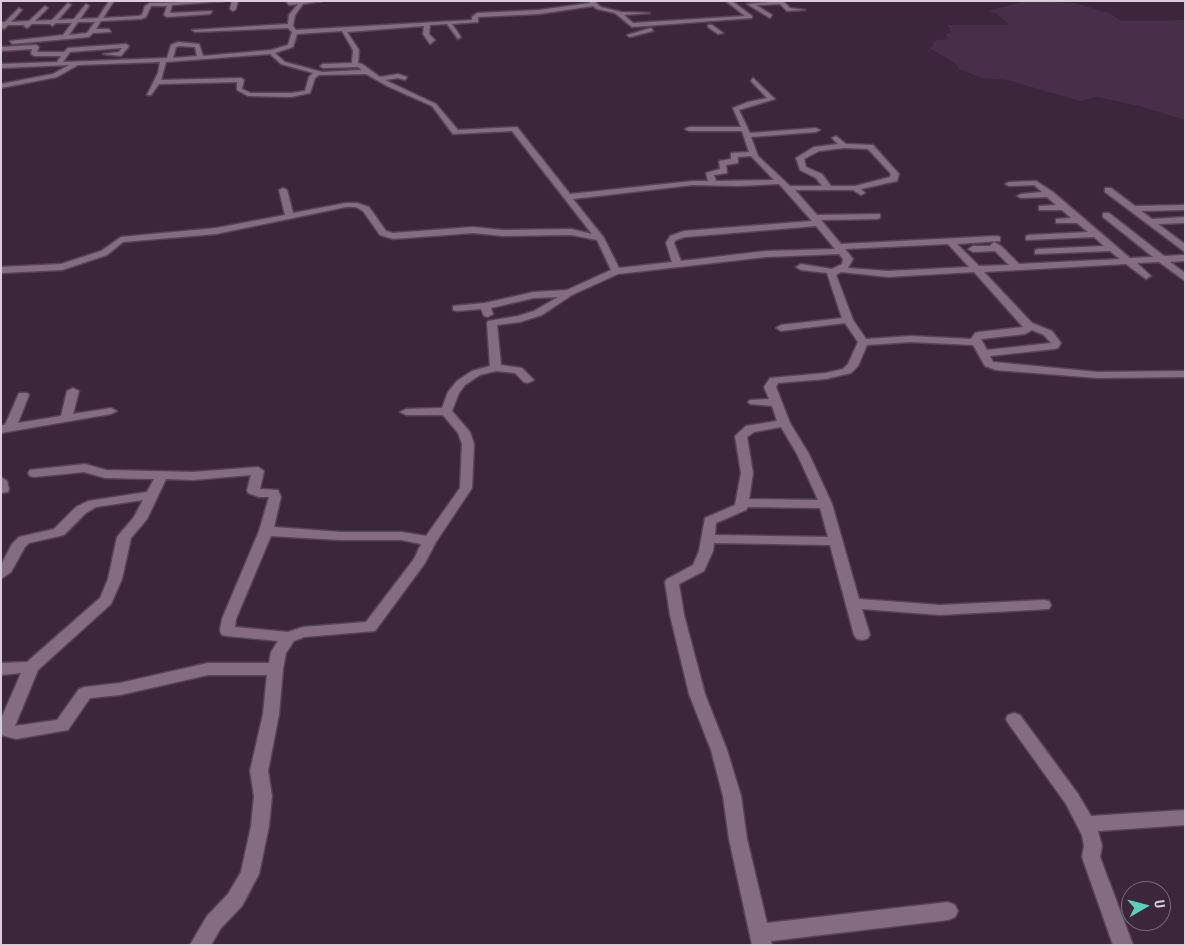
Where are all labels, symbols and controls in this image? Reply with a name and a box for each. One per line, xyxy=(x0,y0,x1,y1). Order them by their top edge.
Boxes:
north arrow xyxy=(1121,881,1171,931)
text: U xyxy=(1151,899,1168,909)

